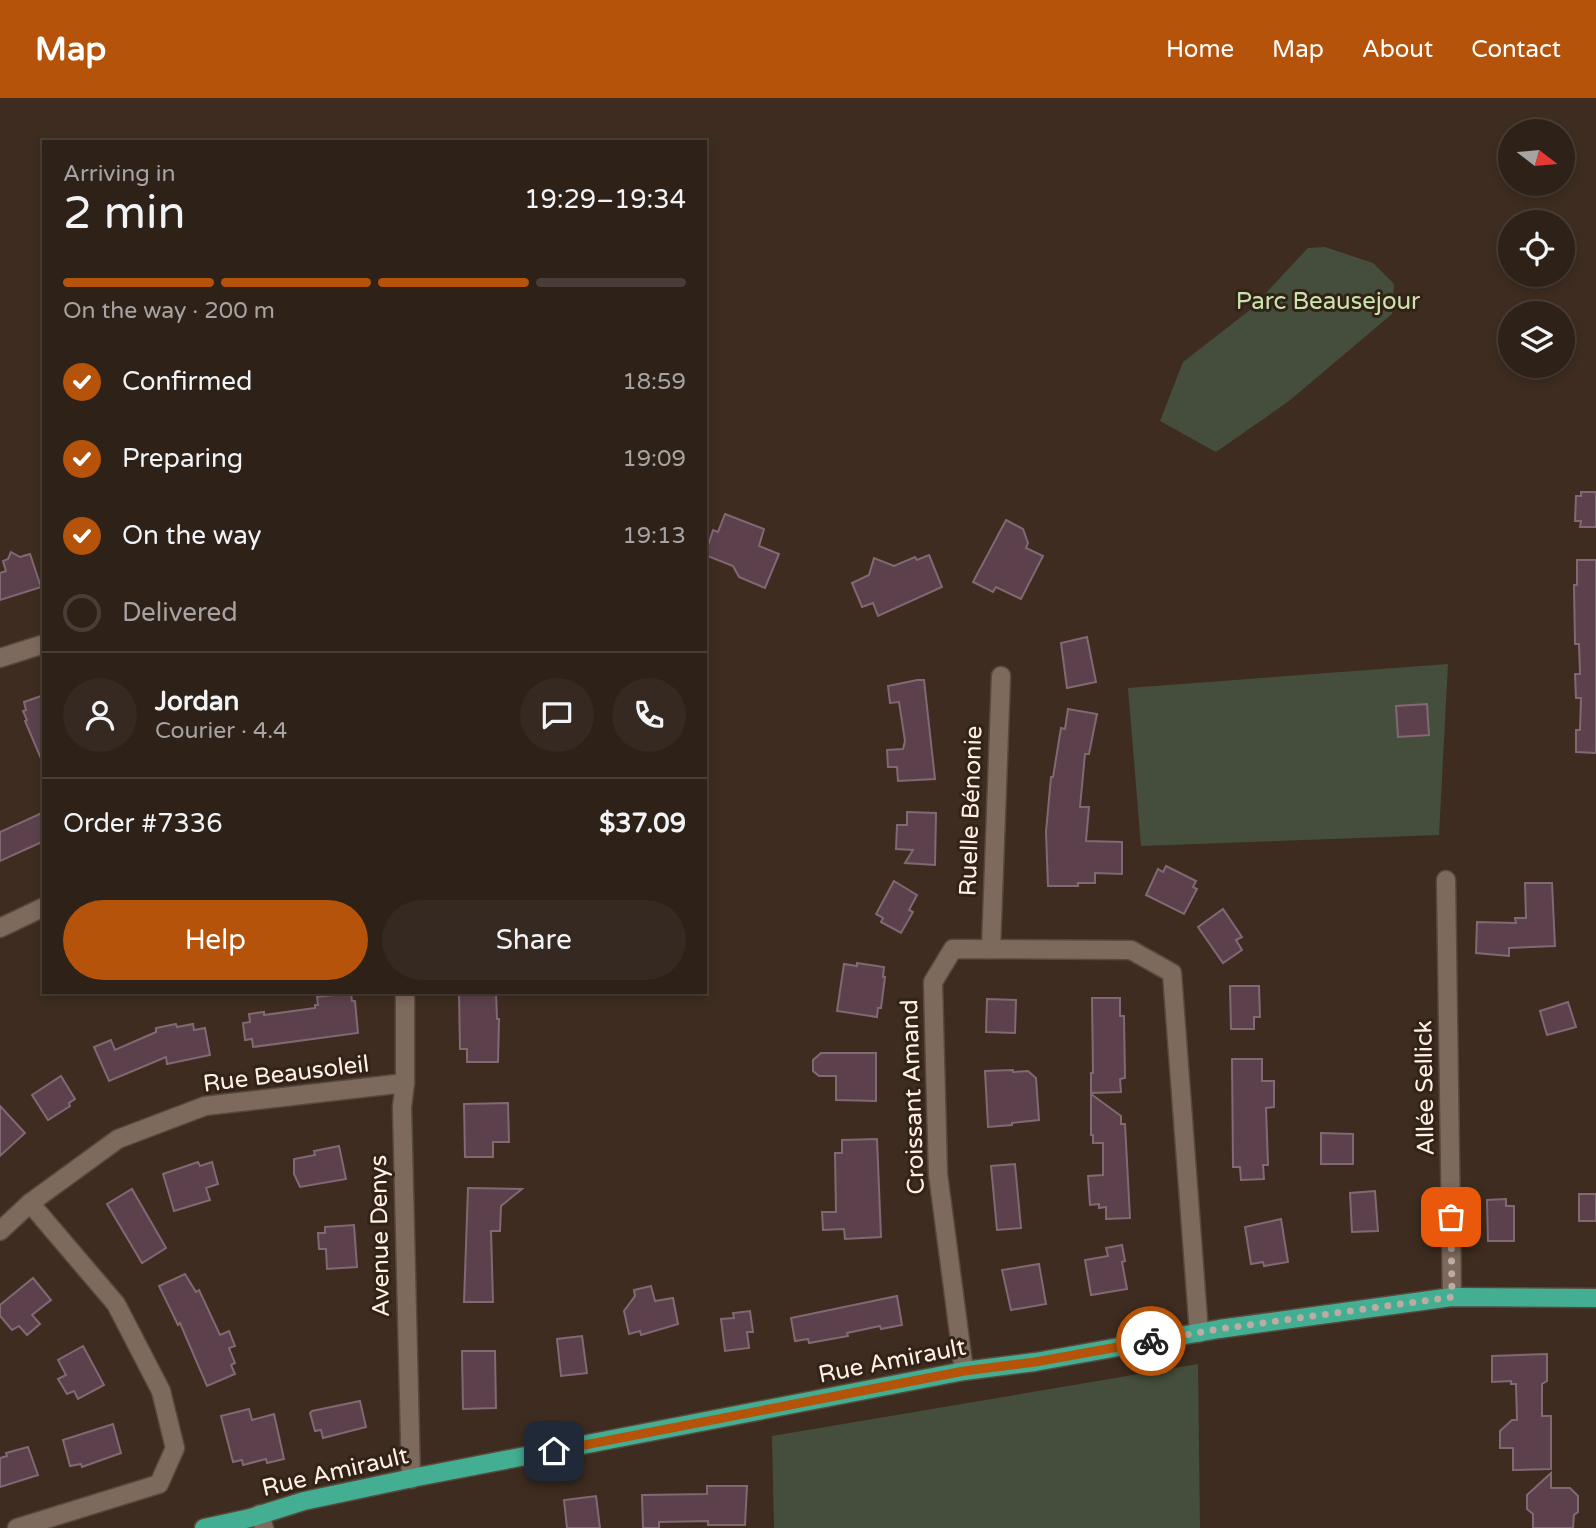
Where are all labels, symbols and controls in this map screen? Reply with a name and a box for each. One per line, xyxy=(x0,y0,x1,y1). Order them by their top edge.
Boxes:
text: Map xyxy=(35,30,106,69)
text: Home xyxy=(1166,35,1234,64)
text: Map xyxy=(1272,35,1324,64)
text: About xyxy=(1362,35,1433,64)
text: Contact xyxy=(1471,35,1561,64)
north arrow xyxy=(1498,119,1575,196)
map controls xyxy=(1498,119,1575,378)
text: Arriving in xyxy=(63,160,176,188)
text: 19:29–19:34 xyxy=(524,184,686,215)
text: 2 min xyxy=(63,186,186,241)
button: locate xyxy=(1498,210,1575,287)
park label: Parc Beausejour xyxy=(1236,287,1421,316)
text: On the way · 200 m xyxy=(63,297,275,325)
button: layers xyxy=(1498,301,1575,378)
icon: check xyxy=(63,363,101,401)
text: Confirmed xyxy=(122,366,252,397)
text: 18:59 xyxy=(622,368,686,396)
icon: check xyxy=(63,440,101,478)
text: Preparing xyxy=(122,443,243,474)
text: 19:09 xyxy=(622,445,686,473)
icon: check xyxy=(63,517,101,555)
text: On the way xyxy=(122,520,262,551)
text: 19:13 xyxy=(622,522,686,550)
text: Delivered xyxy=(122,597,238,628)
button: person xyxy=(63,678,137,752)
button: chat xyxy=(520,678,594,752)
button: phone xyxy=(612,678,686,752)
text: Jordan xyxy=(155,686,239,717)
text: Courier · 4.4 xyxy=(155,717,287,745)
street label: Ruelle Bénonie xyxy=(954,725,988,897)
text: Order #7336 xyxy=(63,808,223,839)
text: $37.09 xyxy=(599,808,686,839)
button: Help xyxy=(63,900,368,980)
button: Share xyxy=(382,900,686,980)
street label: Croissant Amand xyxy=(895,999,931,1195)
street label: Allée Sellick xyxy=(1409,1020,1441,1156)
street label: Rue Beausoleil xyxy=(201,1049,371,1099)
street label: Avenue Denys xyxy=(364,1155,396,1317)
pin xyxy=(1421,1187,1481,1247)
icon: bag xyxy=(1432,1198,1470,1236)
courier xyxy=(1116,1306,1186,1376)
icon: bike xyxy=(1132,1322,1170,1360)
street label: Rue Amirault xyxy=(816,1332,968,1390)
pin xyxy=(524,1421,584,1481)
icon: home xyxy=(535,1432,573,1470)
street label: Rue Amirault xyxy=(259,1441,411,1503)

